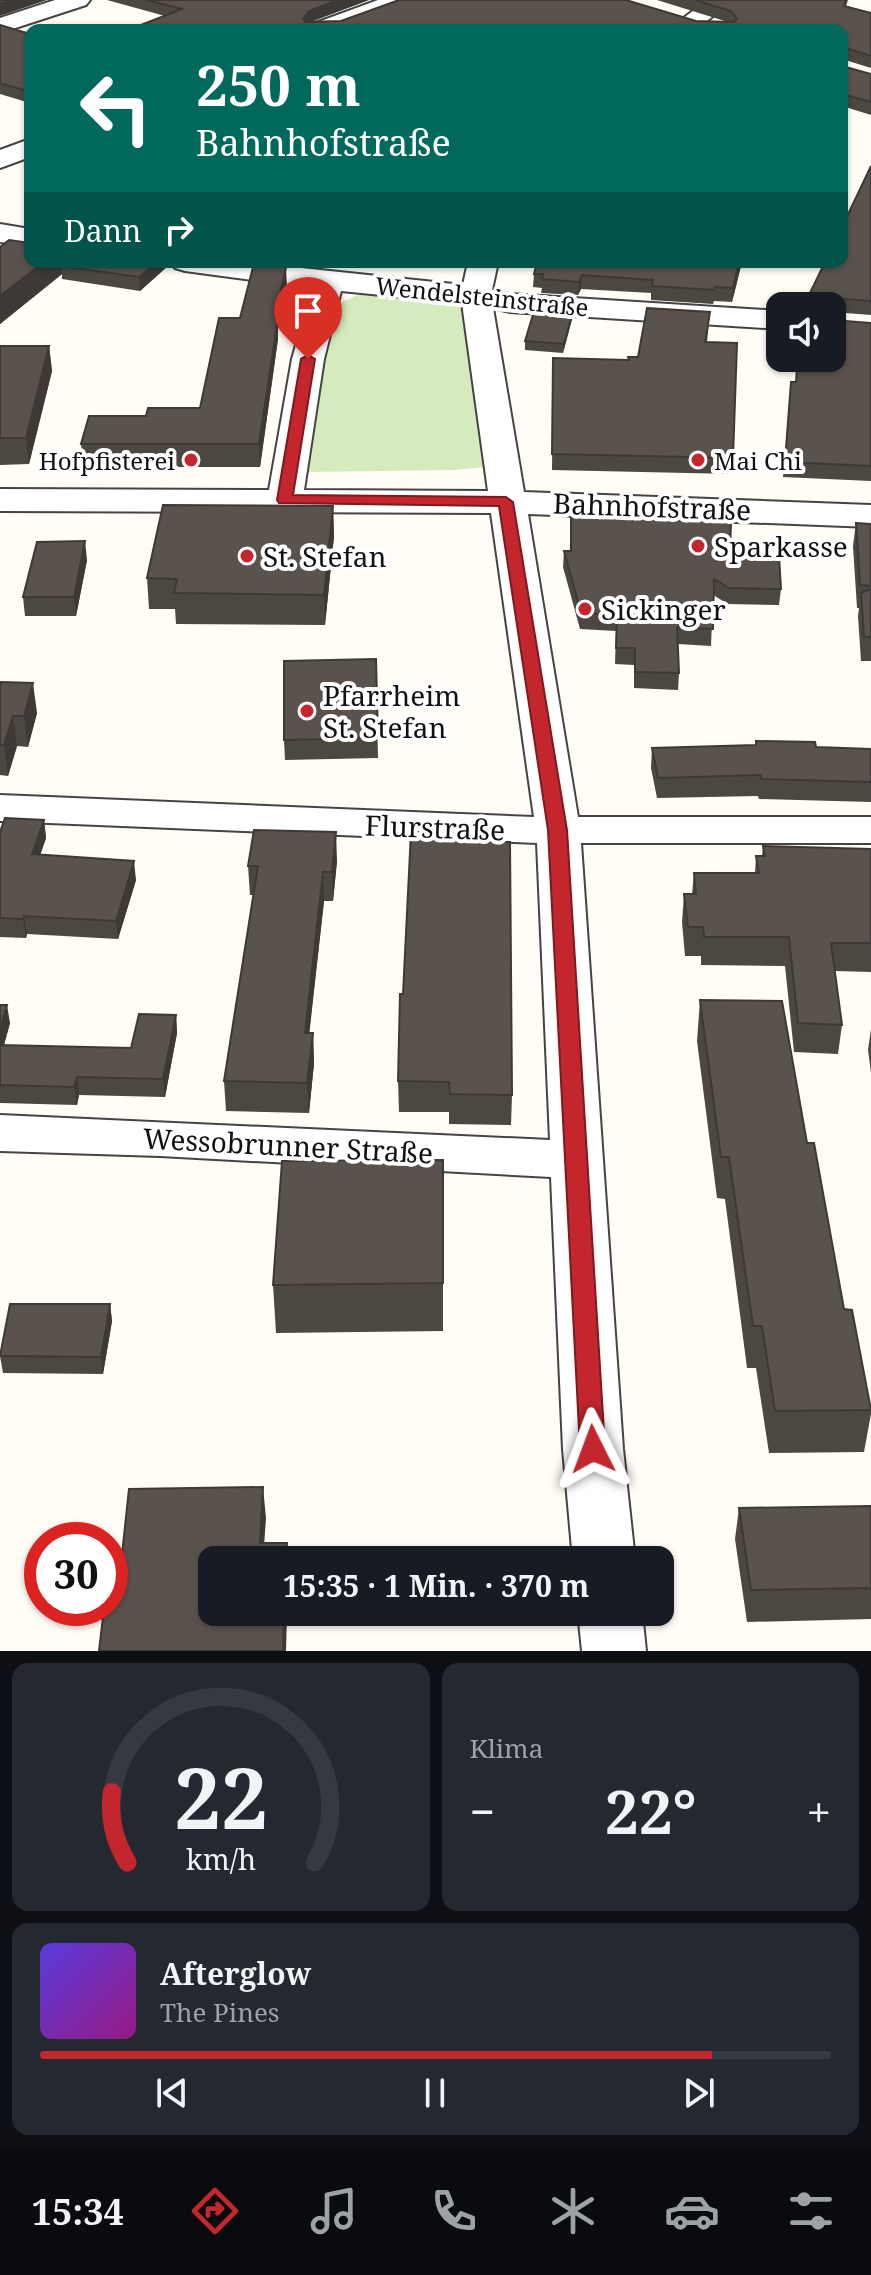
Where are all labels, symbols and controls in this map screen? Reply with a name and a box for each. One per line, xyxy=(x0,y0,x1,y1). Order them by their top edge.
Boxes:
text: 250 m xyxy=(196,46,361,122)
icon: left xyxy=(64,56,168,160)
text: Bahnhofstraße xyxy=(196,118,451,167)
icon: right xyxy=(157,208,201,252)
text: Dann xyxy=(64,210,141,251)
street label: Wendelsteinstraße xyxy=(374,268,590,324)
pin xyxy=(274,277,342,359)
icon: arrive xyxy=(286,289,330,333)
map controls xyxy=(766,292,846,372)
button: sound xyxy=(766,292,846,372)
place label: Hofpfisterei xyxy=(39,444,175,477)
place label: Mai Chi xyxy=(714,444,802,477)
marker: Hofpfisterei xyxy=(182,451,200,469)
marker: Mai Chi xyxy=(689,451,707,469)
street label: Bahnhofstraße xyxy=(552,484,752,528)
place label: Sparkasse xyxy=(714,527,848,565)
place label: St. Stefan xyxy=(263,537,387,575)
marker: Sparkasse xyxy=(689,537,707,555)
marker: St. Stefan xyxy=(238,547,256,565)
place label: Sickinger xyxy=(601,590,726,628)
marker: Sickinger xyxy=(576,600,594,618)
place label: Pfarrheim St. Stefan xyxy=(323,676,461,746)
marker: Pfarrheim St. Stefan xyxy=(298,702,316,720)
street label: Flurstraße xyxy=(364,806,506,848)
street label: Wessobrunner Straße xyxy=(142,1118,434,1172)
position arrow xyxy=(551,1407,635,1491)
speed limit sign: 30 xyxy=(24,1522,128,1626)
text: 15:35 · 1 Min. · 370 m xyxy=(283,1565,589,1606)
text: Klima xyxy=(470,1730,543,1766)
text: 22 xyxy=(174,1740,268,1853)
text: 22° xyxy=(605,1770,697,1852)
text: − xyxy=(470,1781,495,1841)
text: + xyxy=(806,1781,831,1841)
text: km/h xyxy=(186,1839,256,1878)
text: Afterglow xyxy=(160,1953,311,1994)
text: The Pines xyxy=(160,1994,280,2030)
icon: previous xyxy=(150,2071,194,2115)
icon: pause xyxy=(413,2071,457,2115)
icon: next xyxy=(677,2071,721,2115)
icon: directions xyxy=(187,2183,243,2239)
icon: music xyxy=(306,2183,362,2239)
icon: phone xyxy=(426,2183,482,2239)
icon: climate xyxy=(545,2183,601,2239)
icon: car xyxy=(664,2183,720,2239)
icon: filters xyxy=(783,2183,839,2239)
text: 15:34 xyxy=(32,2187,124,2236)

